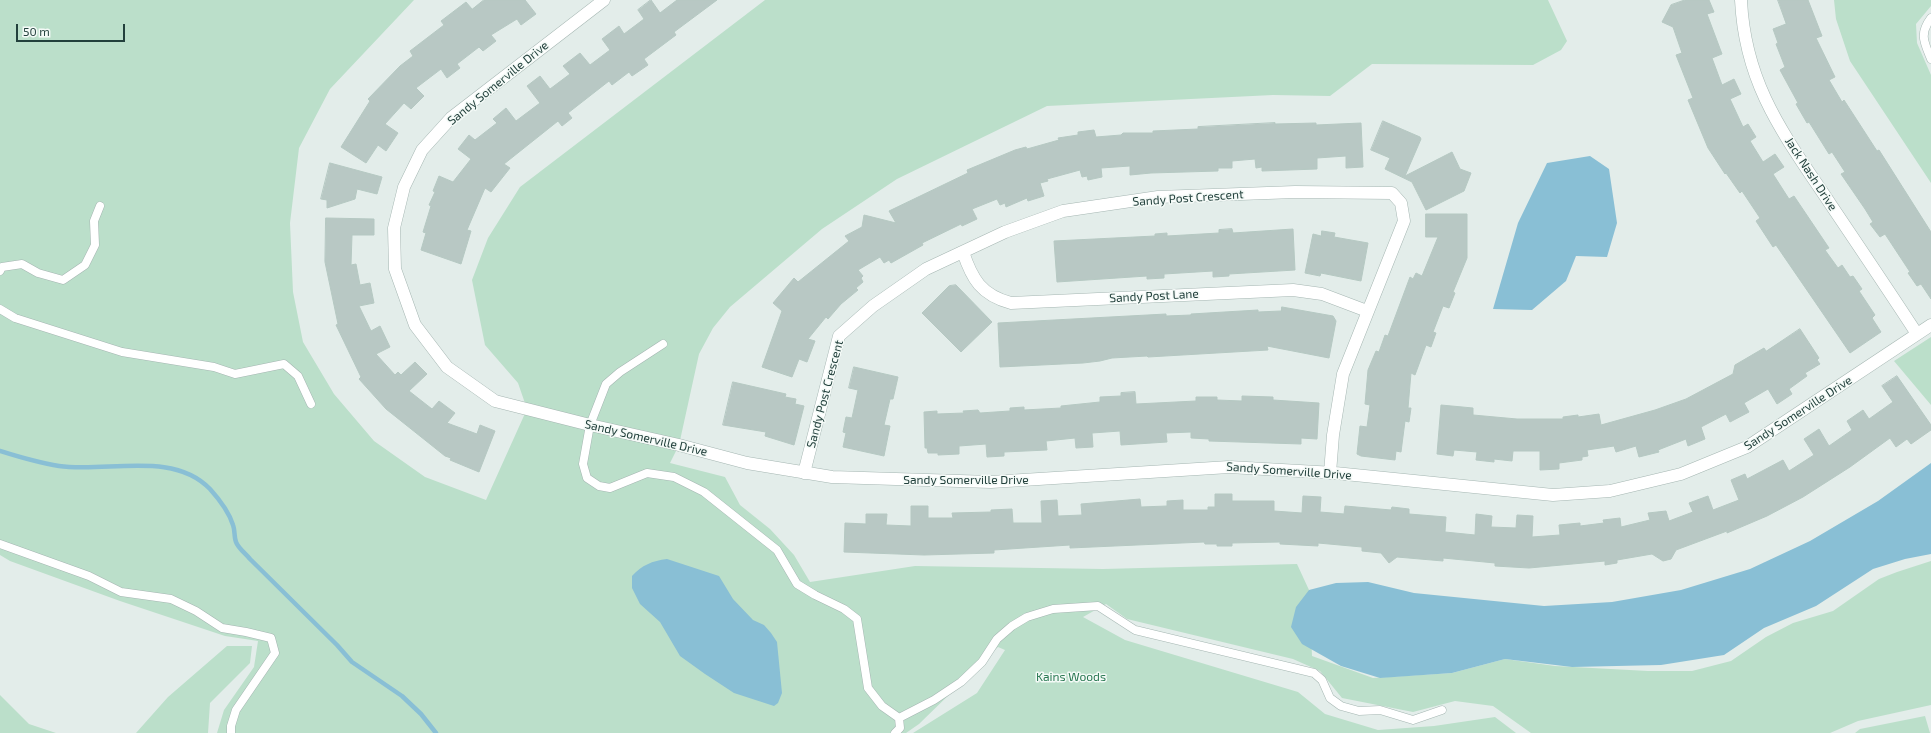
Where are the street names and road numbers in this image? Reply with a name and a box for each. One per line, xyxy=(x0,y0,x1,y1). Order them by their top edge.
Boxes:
street label: Sandy Somerville Drive xyxy=(445,38,551,128)
street label: Jack Nash Drive xyxy=(1782,135,1840,213)
street label: Sandy Post Crescent xyxy=(1132,187,1244,209)
street label: Sandy Post Lane xyxy=(1109,286,1199,306)
street label: Sandy Post Crescent xyxy=(804,338,846,450)
street label: Sandy Somerville Drive xyxy=(1741,373,1855,453)
street label: Sandy Somerville Drive xyxy=(583,417,709,459)
street label: Sandy Somerville Drive xyxy=(1226,459,1352,483)
street label: Sandy Somerville Drive xyxy=(903,473,1029,487)

